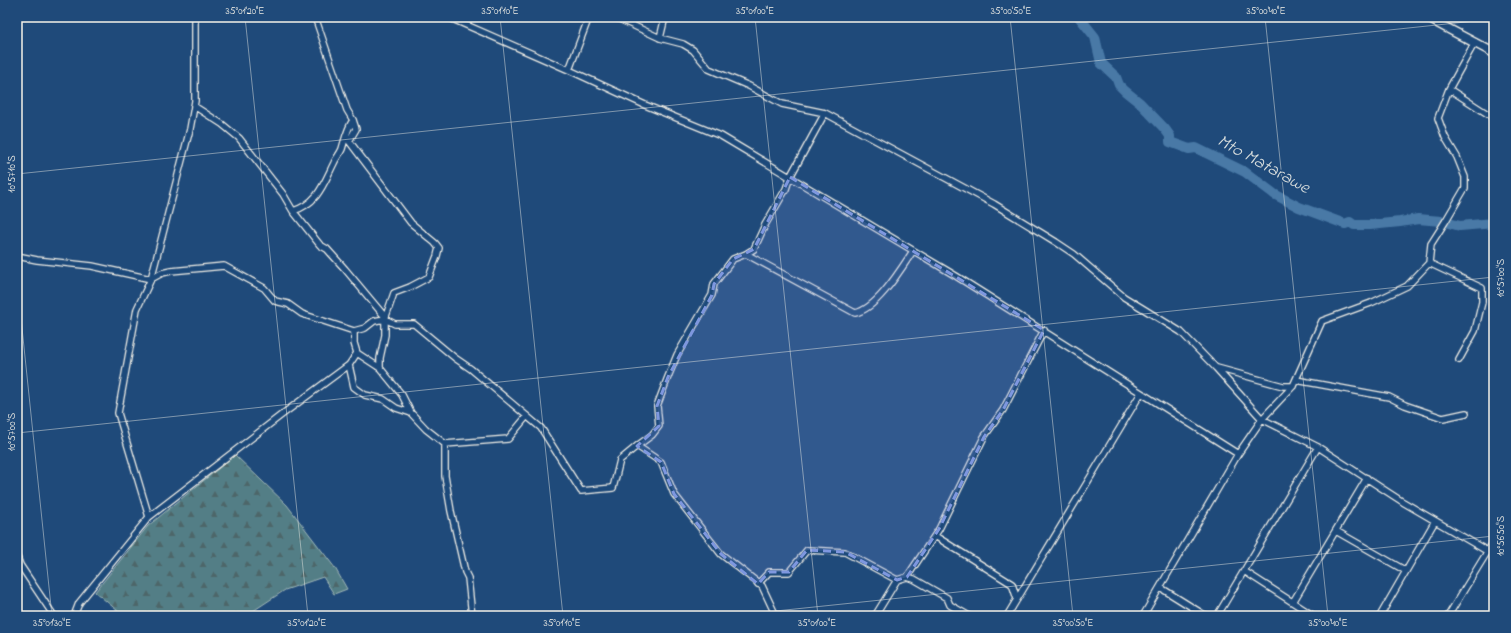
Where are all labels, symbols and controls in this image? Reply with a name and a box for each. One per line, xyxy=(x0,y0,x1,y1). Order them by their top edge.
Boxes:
text: 35°01'20"E xyxy=(226,4,264,19)
text: 35°01'10"E xyxy=(482,4,518,19)
text: 35°01'00"E xyxy=(736,4,774,19)
text: 35°00'50"E xyxy=(991,4,1031,19)
text: 35°00'40"E xyxy=(1246,4,1286,19)
water label: Mto Matarawe xyxy=(1212,129,1315,202)
text: 10°57'10"S xyxy=(5,155,20,193)
text: 10°57'00"S xyxy=(1494,258,1509,297)
text: 10°57'00"S xyxy=(5,412,20,451)
text: 10°56'50"S xyxy=(1494,515,1509,556)
text: 35°01'30"E xyxy=(33,616,71,631)
text: 35°01'20"E xyxy=(288,616,326,631)
text: 35°01'10"E xyxy=(544,616,580,631)
text: 35°01'00"E xyxy=(798,616,836,631)
text: 35°00'50"E xyxy=(1053,616,1093,631)
text: 35°00'40"E xyxy=(1308,616,1348,631)

